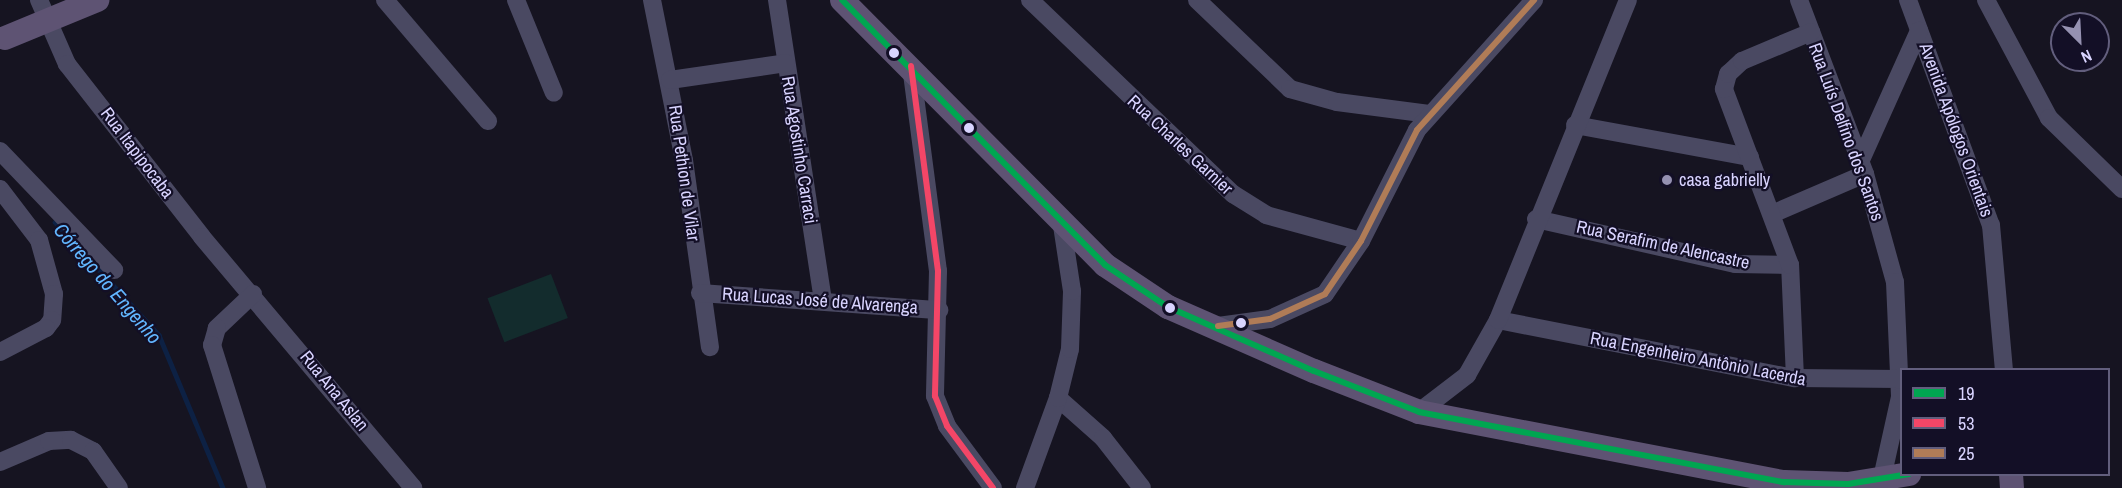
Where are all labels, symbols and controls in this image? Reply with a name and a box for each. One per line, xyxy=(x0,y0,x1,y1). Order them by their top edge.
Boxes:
north arrow xyxy=(2050,12,2110,72)
street label: Rua Luís Delfino dos Santos xyxy=(1804,40,1888,224)
street label: Avenida Apólogos Orientais xyxy=(1914,40,1998,220)
text: N xyxy=(2078,45,2095,69)
unlabelled marker xyxy=(888,47,900,59)
street label: Rua Agostinho Carraci xyxy=(777,74,821,226)
street label: Rua Charles Garnier xyxy=(1123,91,1237,199)
street label: Rua Itapipocaba xyxy=(96,103,178,203)
street label: Rua Pethion de Vilar xyxy=(664,104,704,242)
unlabelled marker xyxy=(963,122,975,134)
place label: casa gabrielly xyxy=(1679,169,1770,191)
marker: casa gabrielly xyxy=(1660,173,1674,187)
street label: Rua Serafim de Alencastre xyxy=(1574,216,1752,274)
water label: Córrego do Engenho xyxy=(49,218,167,348)
street label: Rua Lucas José de Alvarenga xyxy=(721,283,919,319)
unlabelled marker xyxy=(1164,302,1176,314)
unlabelled marker xyxy=(1235,317,1247,329)
street label: Rua Engenheiro Antônio Lacerda xyxy=(1588,327,1808,391)
street label: Rua Ana Aslan xyxy=(295,346,373,436)
legend xyxy=(1900,368,2110,476)
text: 19 xyxy=(1958,381,1974,406)
text: 53 xyxy=(1958,411,1974,436)
text: 25 xyxy=(1958,441,1974,466)

